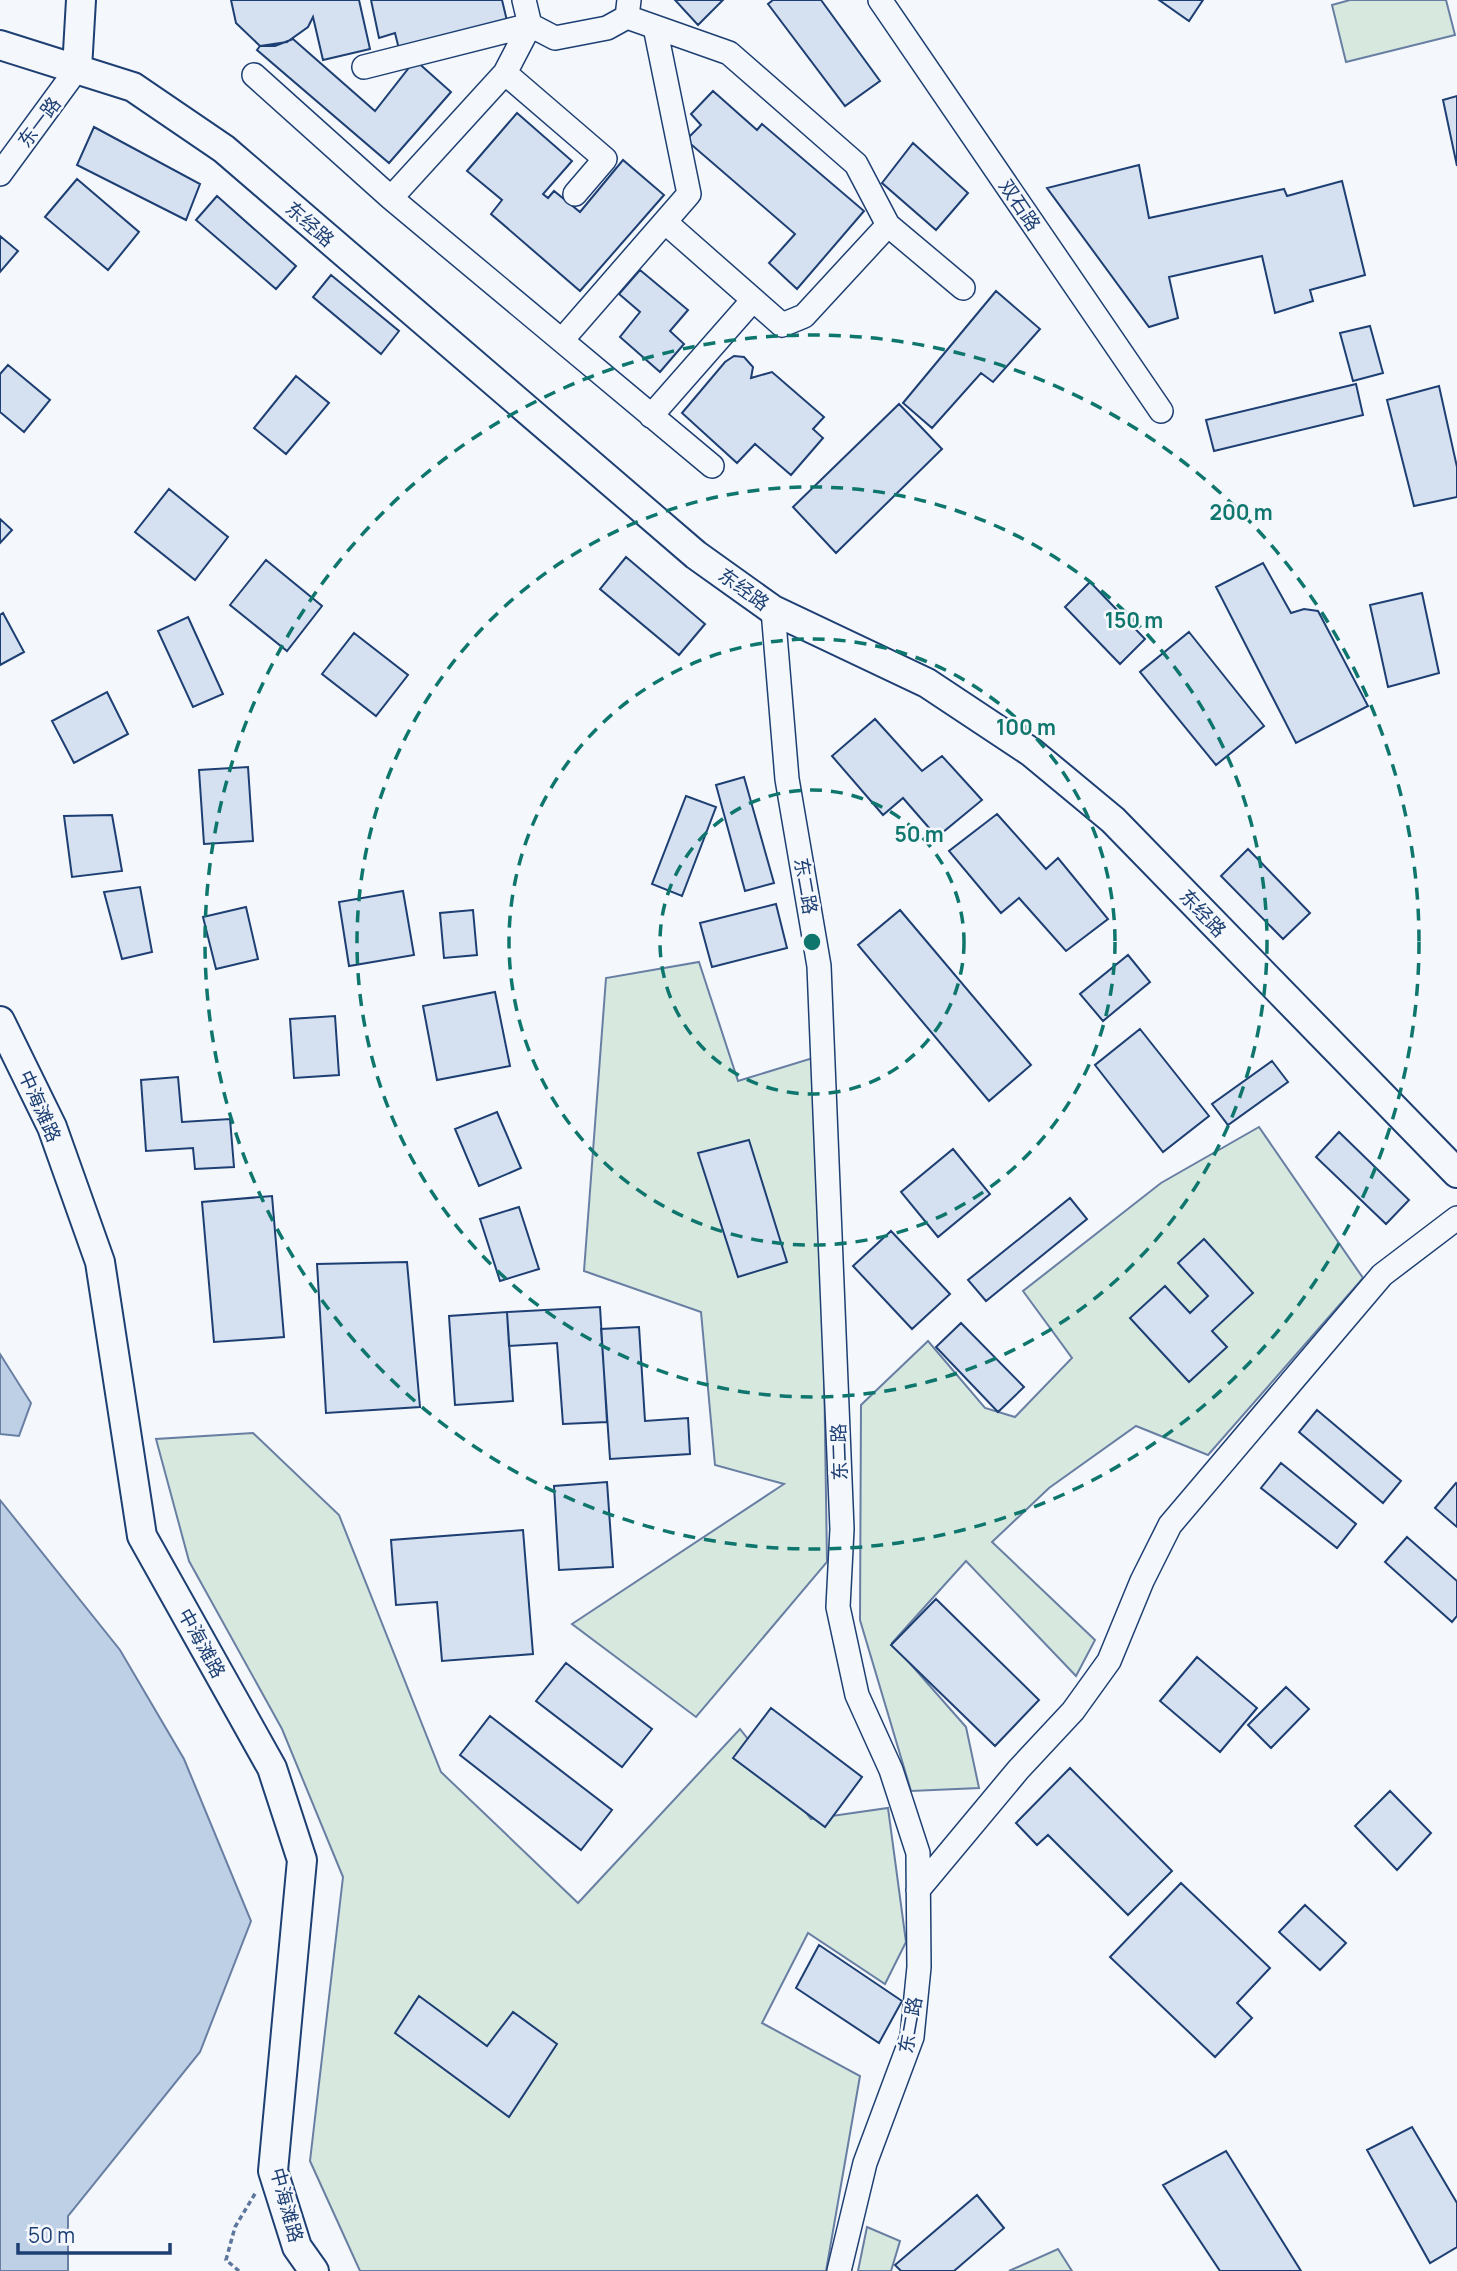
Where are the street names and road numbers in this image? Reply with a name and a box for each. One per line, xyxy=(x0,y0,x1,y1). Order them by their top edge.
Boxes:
street label: 东一路 xyxy=(11,91,67,153)
street label: 双石路 xyxy=(993,174,1047,236)
street label: 东经路 xyxy=(280,195,340,253)
street label: 东经路 xyxy=(713,562,775,616)
street label: 东二路 xyxy=(788,856,824,916)
street label: 东经路 xyxy=(1174,883,1232,943)
street label: 中海滩路 xyxy=(13,1066,67,1146)
street label: 东二路 xyxy=(825,1423,853,1481)
street label: 中海滩路 xyxy=(172,1603,232,1683)
street label: 东二路 xyxy=(892,1995,928,2055)
street label: 中海滩路 xyxy=(265,2165,309,2245)

